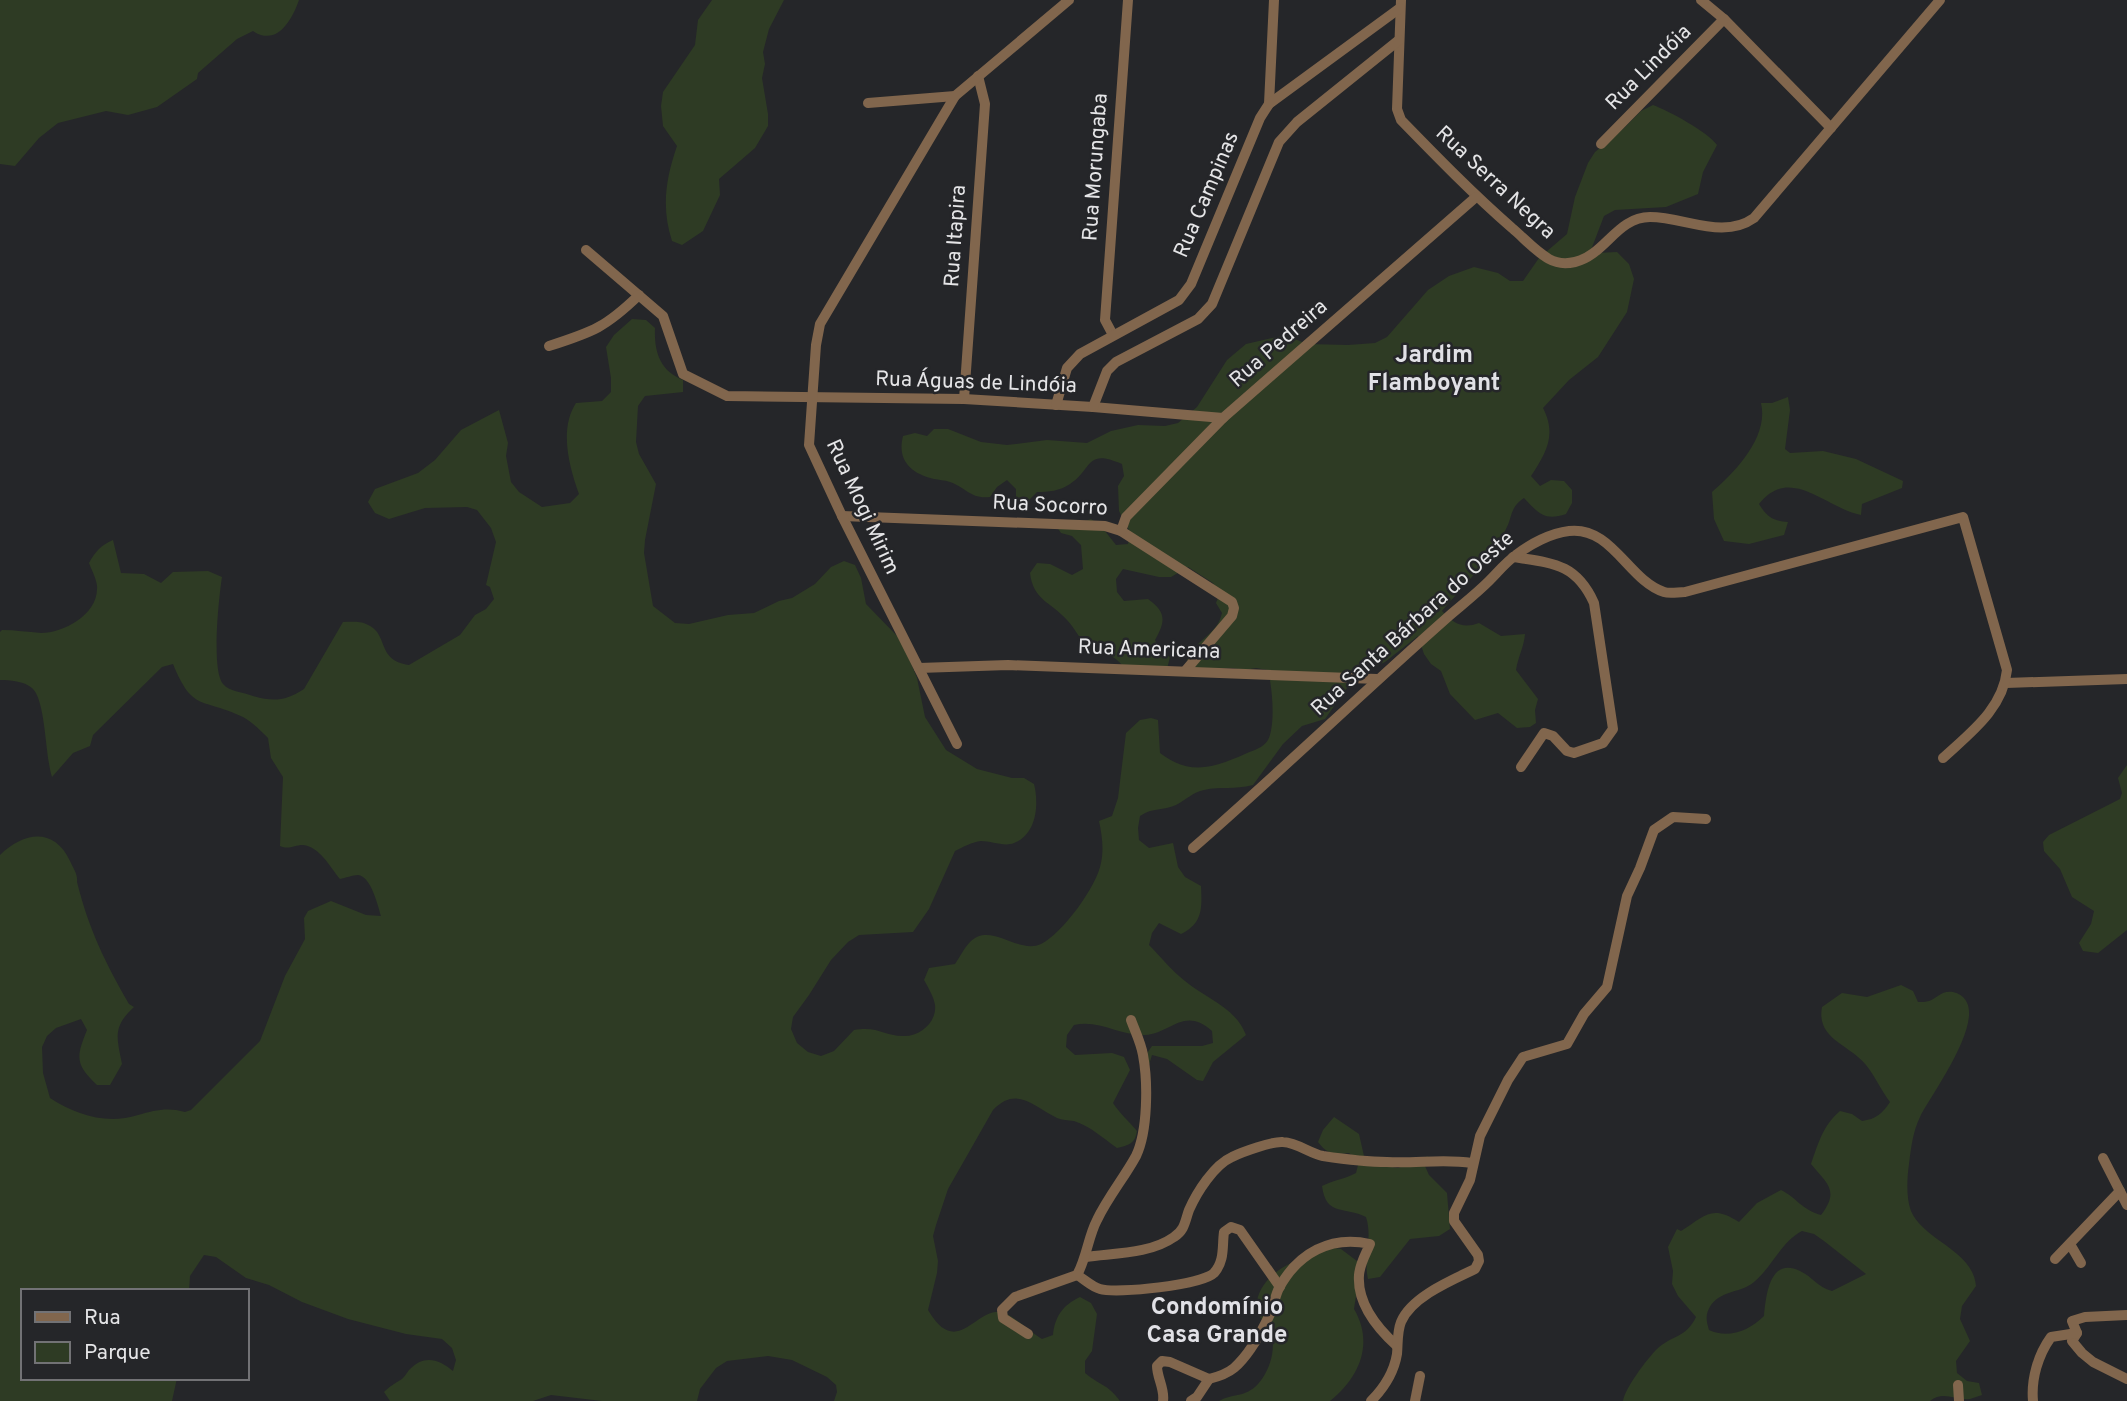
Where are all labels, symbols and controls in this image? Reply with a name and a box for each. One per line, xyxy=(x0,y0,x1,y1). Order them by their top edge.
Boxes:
street label: Rua Lindóia xyxy=(1600,19,1698,117)
street label: Rua Morungaba xyxy=(1077,92,1115,242)
street label: Rua Serra Negra xyxy=(1429,120,1561,246)
street label: Rua Campinas xyxy=(1168,128,1246,262)
street label: Rua Itapira xyxy=(939,184,973,288)
street label: Rua Pedreira xyxy=(1224,294,1334,394)
district label: Jardim Flamboyant xyxy=(1368,341,1500,399)
street label: Rua Águas de Lindóia xyxy=(875,365,1077,400)
street label: Rua Mogi Mirim xyxy=(819,435,905,579)
street label: Rua Socorro xyxy=(992,489,1108,523)
street label: Rua Santa Bárbara do Oeste xyxy=(1306,526,1520,722)
street label: Rua Americana xyxy=(1077,634,1221,666)
legend xyxy=(21,1289,248,1380)
district label: Condomínio Casa Grande xyxy=(1147,1293,1287,1351)
text: Rua xyxy=(84,1305,121,1332)
text: Parque xyxy=(84,1340,151,1367)

